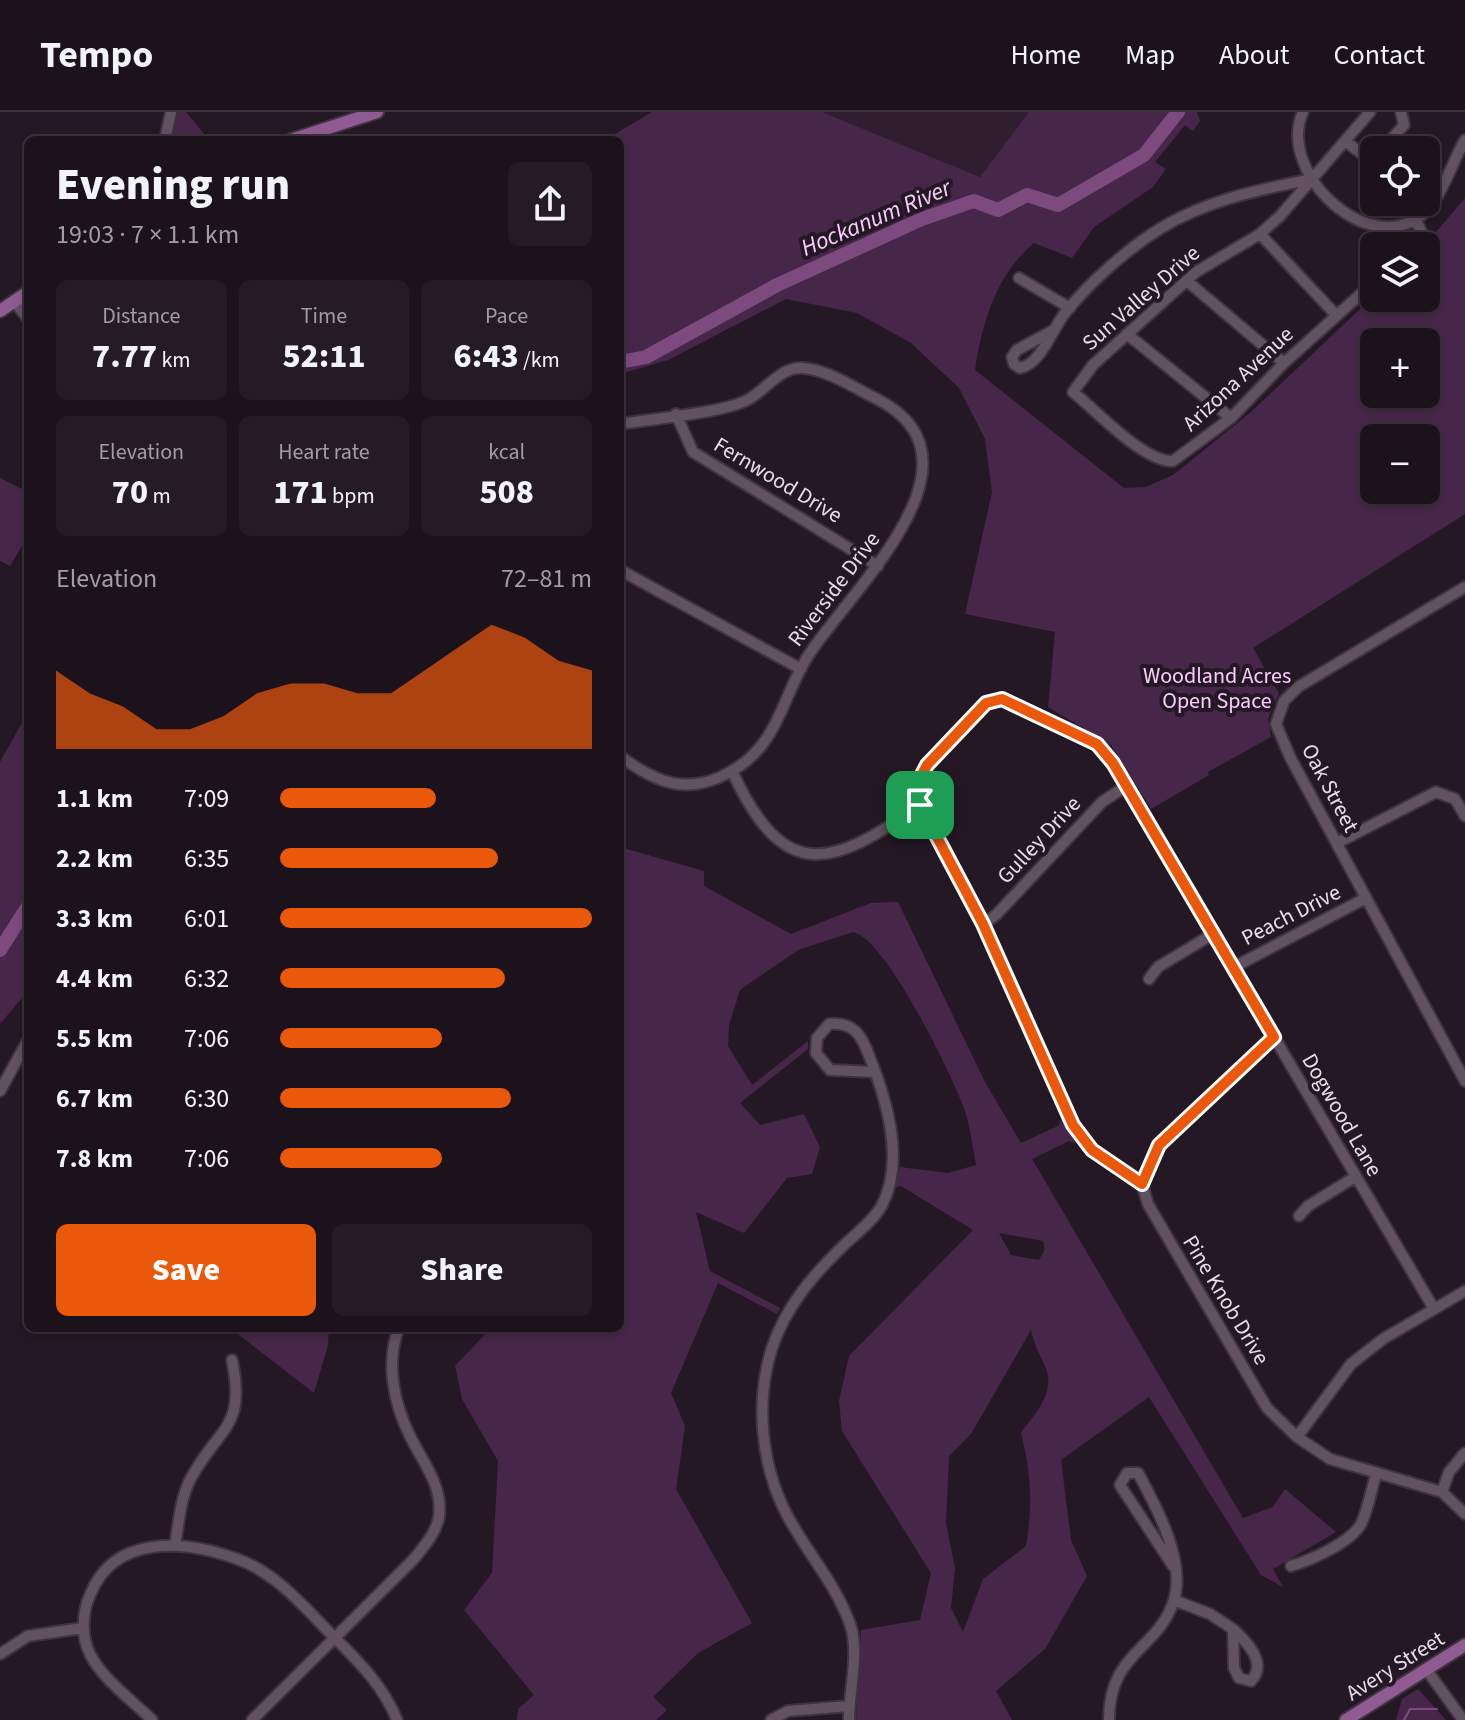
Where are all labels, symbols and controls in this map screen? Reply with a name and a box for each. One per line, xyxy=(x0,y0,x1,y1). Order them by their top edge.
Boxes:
text: Tempo xyxy=(40,28,153,82)
text: Home xyxy=(1010,35,1081,75)
text: Map xyxy=(1125,35,1175,75)
text: About xyxy=(1219,35,1290,75)
text: Contact xyxy=(1334,35,1425,75)
map controls xyxy=(1360,136,1440,504)
button: locate xyxy=(1360,136,1440,216)
text: Evening run xyxy=(56,154,290,217)
button: share xyxy=(508,162,592,246)
water label: Hockanum River xyxy=(795,170,958,265)
text: 19:03 · 7 × 1.1 km xyxy=(56,216,239,253)
button: layers xyxy=(1360,232,1440,312)
street label: Sun Valley Drive xyxy=(1075,238,1207,358)
text: Distance xyxy=(102,300,180,332)
text: Time xyxy=(301,300,347,332)
text: Pace xyxy=(485,300,528,332)
street label: Arizona Avenue xyxy=(1175,319,1301,439)
button: + xyxy=(1360,328,1440,408)
text: 7.77 xyxy=(92,332,157,381)
text: 52:11 xyxy=(282,332,366,381)
text: 6:43 xyxy=(454,332,519,381)
text: km xyxy=(157,344,191,376)
text: /km xyxy=(519,344,560,376)
button: − xyxy=(1360,424,1440,504)
street label: Fernwood Drive xyxy=(708,429,848,531)
text: Elevation xyxy=(98,436,184,468)
text: Heart rate xyxy=(278,436,370,468)
text: kcal xyxy=(488,436,525,468)
text: 70 xyxy=(112,468,148,517)
text: 171 xyxy=(273,468,328,517)
text: 508 xyxy=(479,468,534,517)
text: m xyxy=(148,480,171,512)
text: bpm xyxy=(328,480,375,512)
street label: Riverside Drive xyxy=(780,525,888,653)
text: Elevation xyxy=(56,560,157,597)
text: 72–81 m xyxy=(501,560,592,597)
park label: Woodland Acres Open Space xyxy=(1143,660,1291,717)
street label: Oak Street xyxy=(1293,738,1367,838)
pin xyxy=(886,771,954,839)
text: 1.1 km xyxy=(56,780,133,817)
text: 7:09 xyxy=(184,780,229,817)
icon: arrive xyxy=(898,783,942,827)
street label: Gulley Drive xyxy=(990,789,1088,891)
text: 2.2 km xyxy=(56,840,133,877)
text: 6:35 xyxy=(184,840,229,877)
street label: Peach Drive xyxy=(1236,876,1346,954)
text: 3.3 km xyxy=(56,900,133,937)
text: 6:01 xyxy=(184,900,229,937)
text: 4.4 km xyxy=(56,960,133,997)
text: 6:32 xyxy=(184,960,229,997)
text: 5.5 km xyxy=(56,1020,133,1057)
text: 7:06 xyxy=(184,1020,229,1057)
street label: Dogwood Lane xyxy=(1294,1048,1390,1183)
text: 6.7 km xyxy=(56,1080,133,1117)
text: 6:30 xyxy=(184,1080,229,1117)
text: 7.8 km xyxy=(56,1140,133,1177)
text: 7:06 xyxy=(184,1140,229,1177)
button: Save xyxy=(56,1224,316,1316)
button: Share xyxy=(332,1224,592,1316)
street label: Pine Knob Drive xyxy=(1175,1229,1277,1371)
street label: Avery Street xyxy=(1340,1623,1451,1709)

